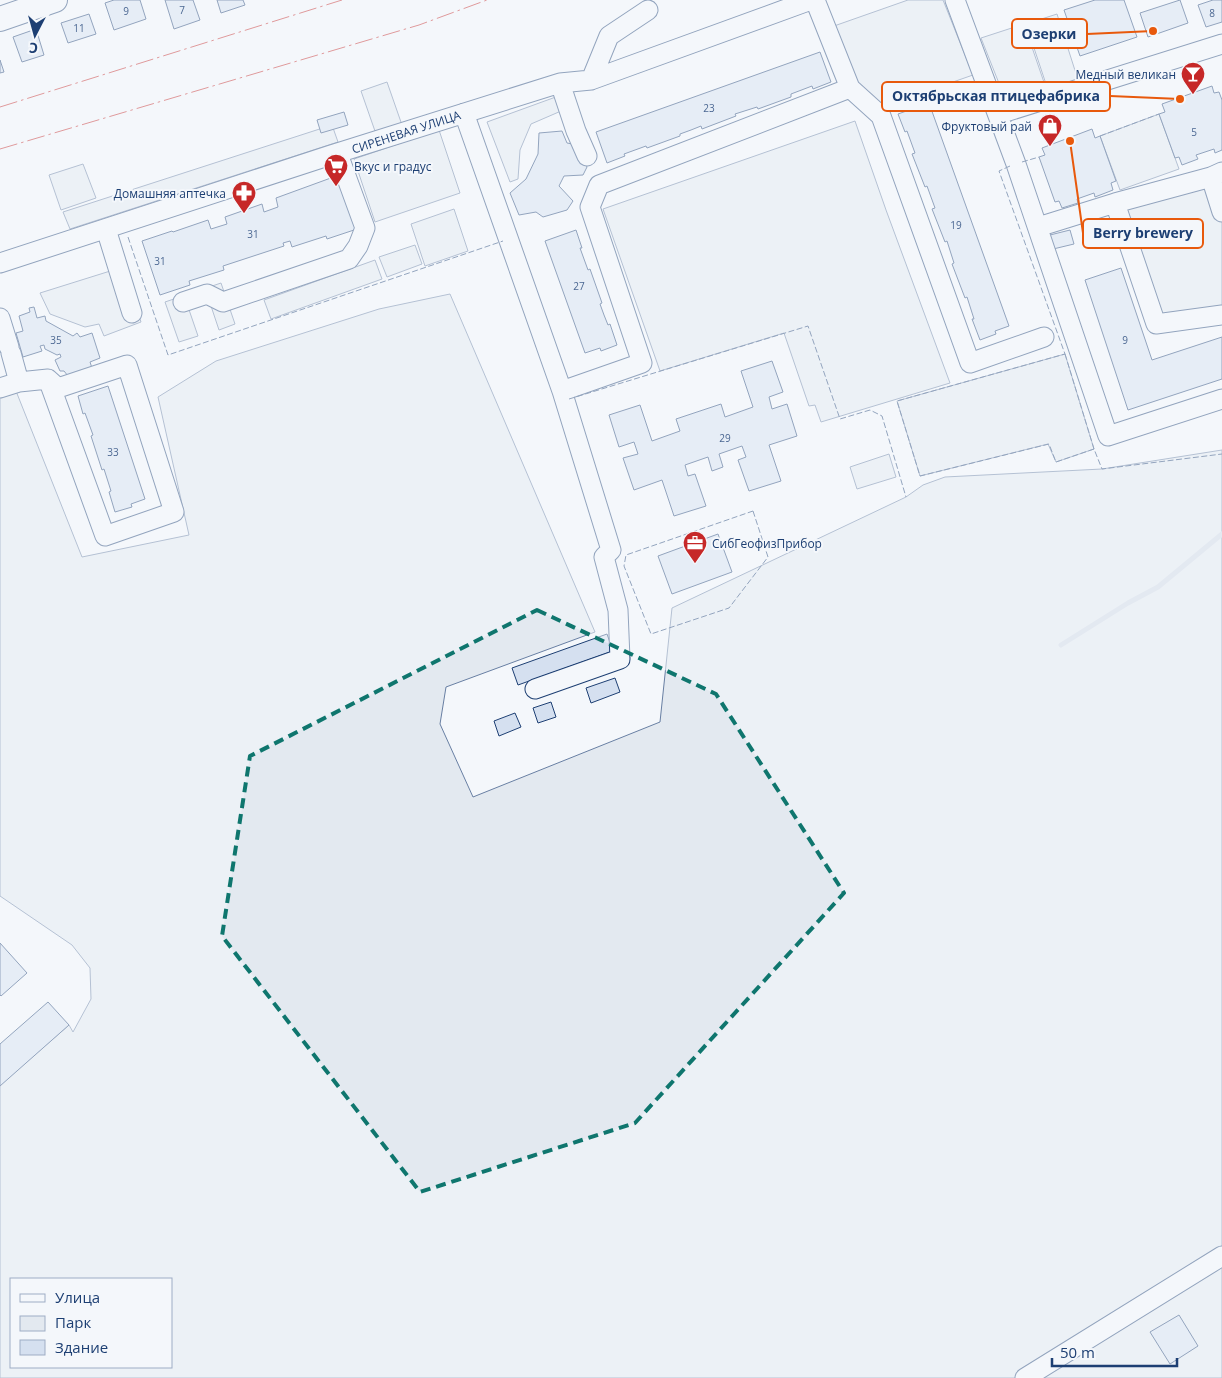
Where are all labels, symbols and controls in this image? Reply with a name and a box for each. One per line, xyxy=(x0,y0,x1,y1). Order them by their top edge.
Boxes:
house number: 7 xyxy=(179,3,185,17)
house number: 9 xyxy=(123,4,129,18)
house number: 8 xyxy=(1209,6,1215,20)
north arrow xyxy=(10,10,60,60)
callout: Озерки xyxy=(1012,19,1087,48)
house number: 11 xyxy=(73,21,85,35)
text: Озерки xyxy=(1022,24,1076,43)
text: С xyxy=(28,39,39,58)
bar icon: Медный великан xyxy=(1180,61,1206,95)
place label: Медный великан xyxy=(1075,66,1176,83)
callout: Октябрьская птицефабрика xyxy=(882,82,1110,111)
text: Октябрьская птицефабрика xyxy=(892,86,1100,105)
house number: 23 xyxy=(703,101,715,115)
street label: СИРЕНЕВАЯ УЛИЦА xyxy=(349,106,463,158)
shop icon: Фруктовый рай xyxy=(1037,113,1063,147)
place label: Фруктовый рай xyxy=(942,118,1032,135)
house number: 5 xyxy=(1191,125,1197,139)
supermarket icon: Вкус и градус xyxy=(323,153,349,187)
place label: Вкус и градус xyxy=(354,158,432,175)
pharmacy icon: Домашняя аптечка xyxy=(231,180,257,214)
place label: Домашняя аптечка xyxy=(114,185,226,202)
house number: 19 xyxy=(950,218,962,232)
callout: Berry brewery xyxy=(1083,219,1203,248)
text: Berry brewery xyxy=(1093,223,1193,242)
house number: 31 xyxy=(247,227,259,241)
house number: 31 xyxy=(154,254,166,268)
house number: 27 xyxy=(573,279,585,293)
house number: 35 xyxy=(50,333,62,347)
house number: 9 xyxy=(1122,333,1128,347)
house number: 29 xyxy=(719,431,731,445)
house number: 33 xyxy=(107,445,119,459)
office icon: СибГеофизПрибор xyxy=(682,530,708,564)
place label: СибГеофизПрибор xyxy=(712,535,822,552)
legend xyxy=(10,1278,172,1368)
text: Улица xyxy=(55,1287,100,1307)
text: Парк xyxy=(55,1312,91,1332)
scale bar xyxy=(1052,1336,1177,1368)
text: Здание xyxy=(55,1337,108,1357)
text: 50 m xyxy=(1060,1342,1095,1362)

